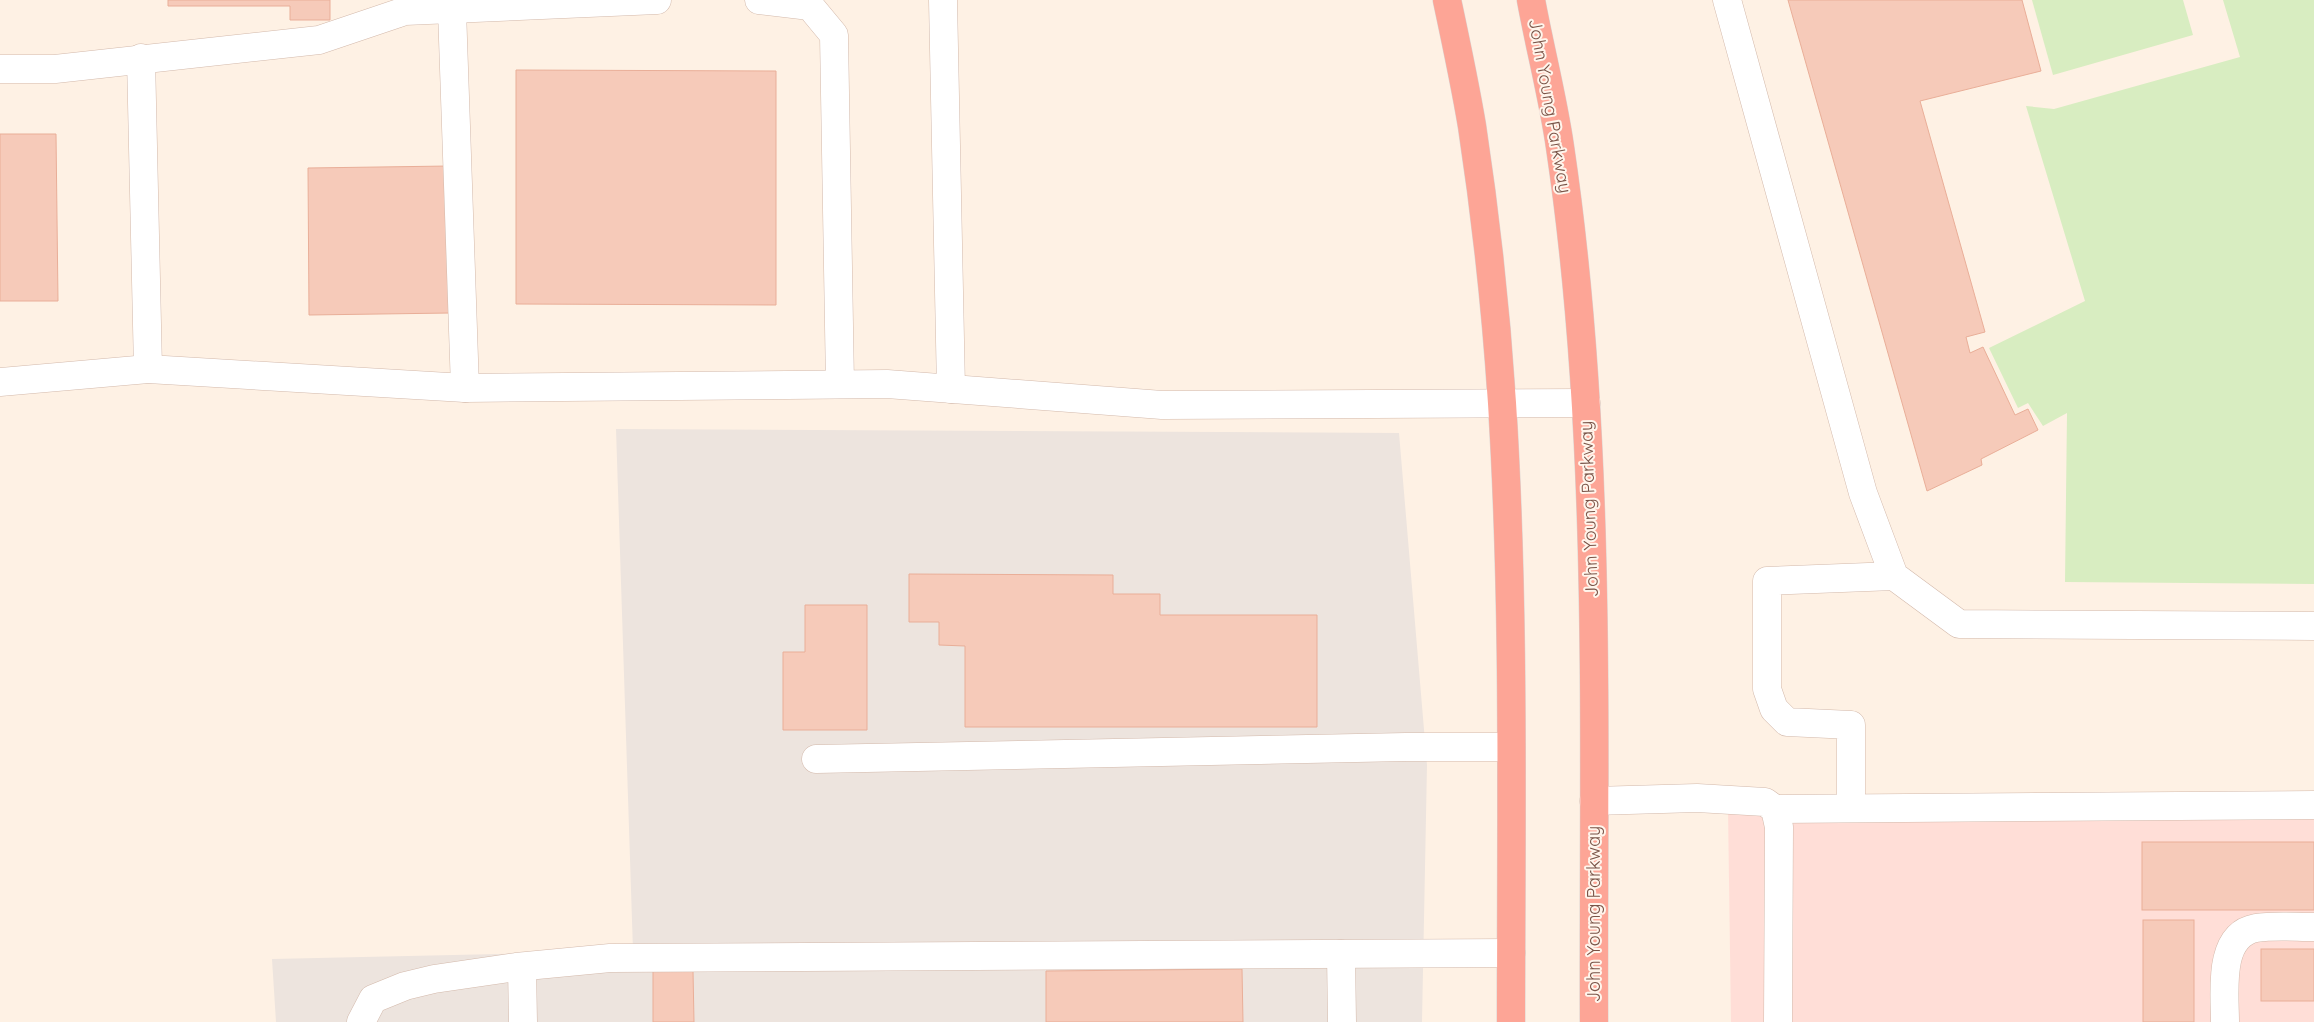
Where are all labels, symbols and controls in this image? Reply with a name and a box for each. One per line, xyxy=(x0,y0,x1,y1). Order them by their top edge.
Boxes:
street label: John Young Parkway xyxy=(1524,17,1577,195)
street label: John Young Parkway xyxy=(1574,420,1603,598)
street label: John Young Parkway xyxy=(1582,826,1605,1002)

